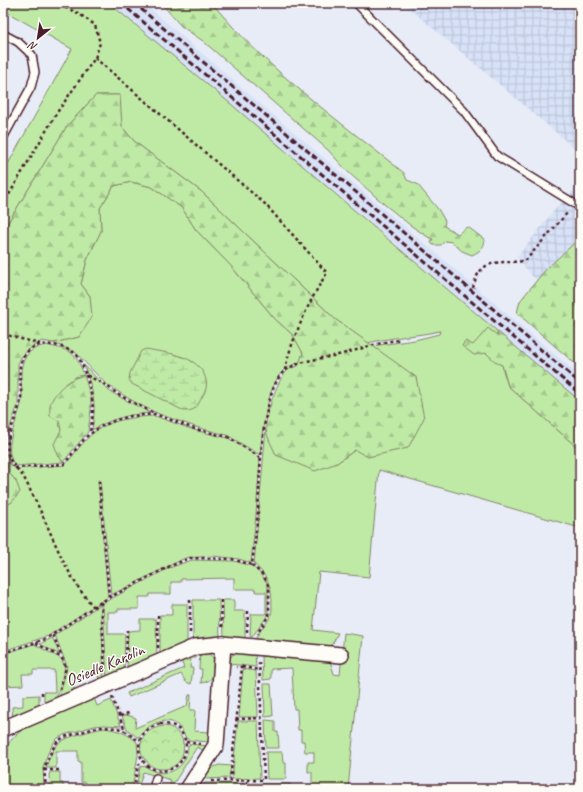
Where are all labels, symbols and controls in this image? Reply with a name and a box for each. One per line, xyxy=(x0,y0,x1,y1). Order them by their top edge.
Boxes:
north arrow xyxy=(18,18,58,58)
text: N xyxy=(25,38,39,54)
street label: Osiedle Karolin xyxy=(63,639,149,691)

